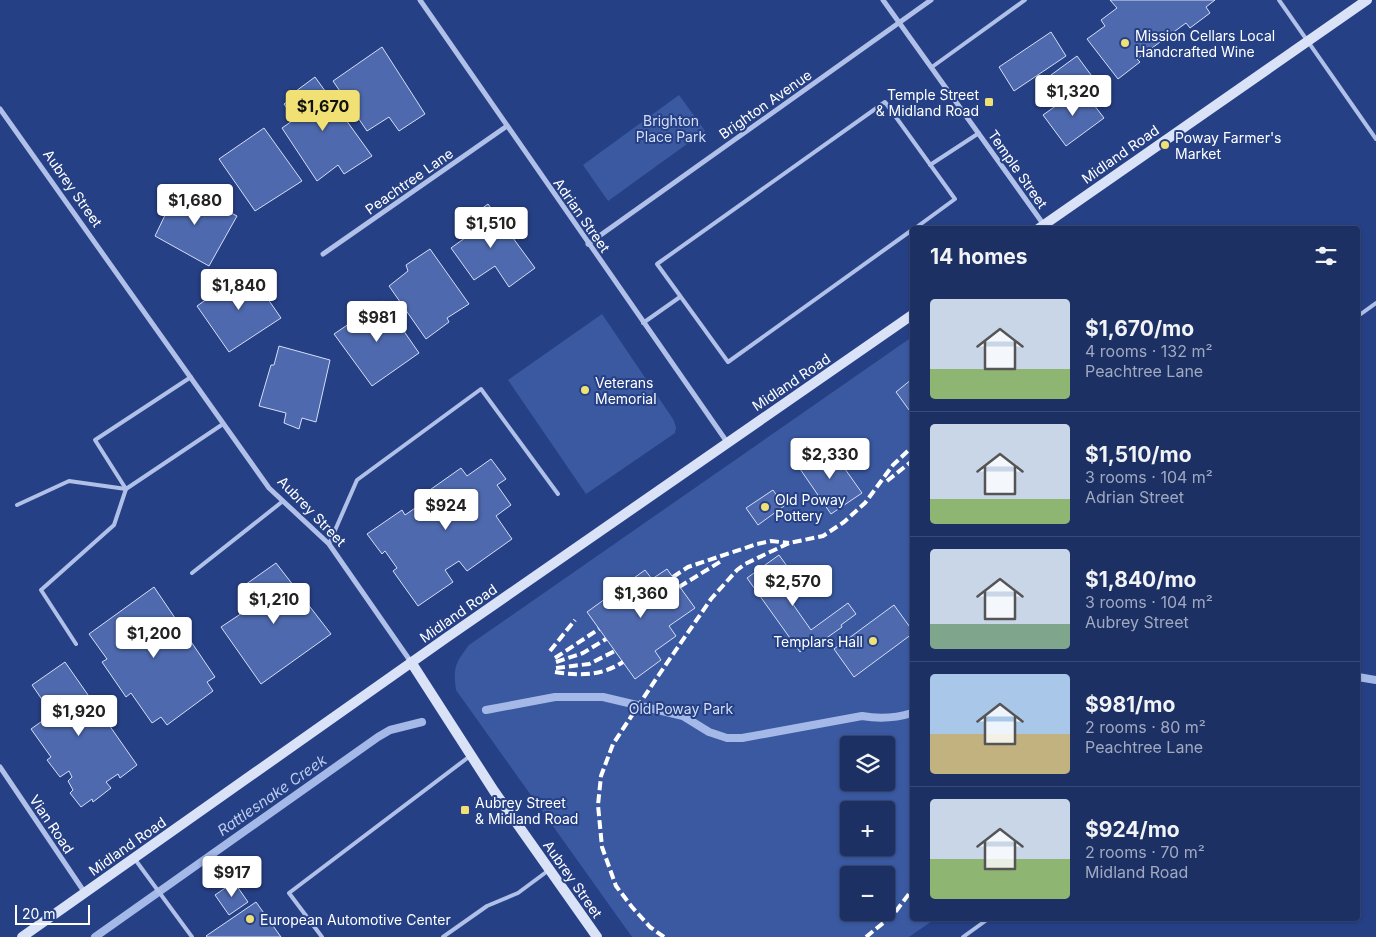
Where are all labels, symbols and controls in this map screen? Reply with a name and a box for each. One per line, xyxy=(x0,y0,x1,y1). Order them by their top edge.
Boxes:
place label: Mission Cellars Local Handcrafted Wine xyxy=(1135,27,1275,60)
marker: Mission Cellars Local Handcrafted Wine xyxy=(1119,37,1131,49)
street label: Brighton Avenue xyxy=(715,66,815,142)
pin: $1,320 xyxy=(1032,74,1114,117)
text: $1,320 xyxy=(1046,81,1100,101)
place label: Temple Street & Midland Road xyxy=(876,86,979,119)
pin: $1,670 xyxy=(282,90,364,132)
text: $1,670 xyxy=(297,96,349,116)
marker: Temple Street & Midland Road xyxy=(983,96,995,108)
park label: Brighton Place Park xyxy=(636,112,706,145)
street label: Midland Road xyxy=(1078,121,1162,187)
street label: Temple Street xyxy=(985,126,1052,212)
place label: Poway Farmer's Market xyxy=(1175,129,1281,162)
marker: Poway Farmer's Market xyxy=(1159,139,1171,151)
street label: Peachtree Lane xyxy=(362,144,456,218)
street label: Aubrey Street xyxy=(40,146,106,230)
street label: Adrian Street xyxy=(550,175,614,256)
pin: $1,680 xyxy=(154,184,236,226)
text: $1,680 xyxy=(168,190,222,210)
pin: $1,510 xyxy=(450,206,532,249)
text: $1,510 xyxy=(466,213,516,233)
icon: filters xyxy=(1312,242,1340,270)
text: 14 homes xyxy=(930,244,1028,269)
pin: $1,840 xyxy=(198,268,280,311)
text: $1,840 xyxy=(212,275,266,295)
pin: $981 xyxy=(347,300,407,343)
text: $981 xyxy=(358,307,396,327)
text: $1,670/mo xyxy=(1085,316,1194,341)
icon: home xyxy=(970,319,1030,379)
text: 4 rooms · 132 m² xyxy=(1085,341,1213,361)
street label: Midland Road xyxy=(749,350,833,414)
text: Peachtree Lane xyxy=(1085,361,1203,381)
place label: Veterans Memorial xyxy=(595,374,657,407)
marker: Veterans Memorial xyxy=(579,384,591,396)
pin: $2,330 xyxy=(789,438,871,480)
text: $1,510/mo xyxy=(1085,442,1192,467)
text: $2,330 xyxy=(802,444,858,464)
icon: home xyxy=(970,444,1030,504)
text: 3 rooms · 104 m² xyxy=(1085,467,1213,487)
street label: Aubrey Street xyxy=(274,472,350,550)
text: Adrian Street xyxy=(1085,487,1184,507)
pin: $924 xyxy=(416,488,476,531)
place label: Old Poway Pottery xyxy=(775,491,846,524)
text: $924 xyxy=(425,495,467,515)
marker: Old Poway Pottery xyxy=(759,501,771,513)
pin: $2,570 xyxy=(752,564,834,607)
text: $1,840/mo xyxy=(1085,567,1196,592)
icon: home xyxy=(970,569,1030,629)
text: $2,570 xyxy=(765,571,821,591)
pin: $1,360 xyxy=(600,576,682,619)
street label: Midland Road xyxy=(416,580,500,646)
pin: $1,210 xyxy=(233,582,315,625)
text: $1,360 xyxy=(614,583,668,603)
text: $1,210 xyxy=(249,589,299,609)
text: 3 rooms · 104 m² xyxy=(1085,592,1213,612)
text: Aubrey Street xyxy=(1085,612,1189,632)
pin: $1,200 xyxy=(113,616,195,659)
text: $1,200 xyxy=(127,623,181,643)
place label: Templars Hall xyxy=(773,633,863,650)
marker: Templars Hall xyxy=(867,635,879,647)
text: $981/mo xyxy=(1085,692,1175,717)
pin: $1,920 xyxy=(38,694,120,737)
icon: home xyxy=(970,694,1030,754)
park label: Old Poway Park xyxy=(629,700,734,717)
text: $1,920 xyxy=(52,701,106,721)
text: 2 rooms · 80 m² xyxy=(1085,717,1206,737)
map controls xyxy=(840,736,895,921)
button: layers xyxy=(840,736,895,791)
text: Peachtree Lane xyxy=(1085,737,1203,757)
water label: Rattlesnake Creek xyxy=(214,750,331,840)
street label: Vian Road xyxy=(26,792,78,856)
place label: Aubrey Street & Midland Road xyxy=(475,794,578,827)
button: + xyxy=(840,801,895,856)
marker: Aubrey Street & Midland Road xyxy=(459,804,471,816)
street label: Midland Road xyxy=(85,813,169,879)
text: $924/mo xyxy=(1085,817,1180,842)
icon: home xyxy=(970,819,1030,879)
street label: Aubrey Street xyxy=(540,837,606,921)
text: 2 rooms · 70 m² xyxy=(1085,842,1205,862)
pin: $917 xyxy=(202,856,262,898)
text: $917 xyxy=(213,862,251,882)
text: Midland Road xyxy=(1085,862,1188,882)
button: − xyxy=(840,866,895,921)
scale bar xyxy=(15,902,90,925)
text: 20 m xyxy=(22,905,56,922)
place label: European Automotive Center xyxy=(260,911,451,928)
marker: European Automotive Center xyxy=(244,913,256,925)

